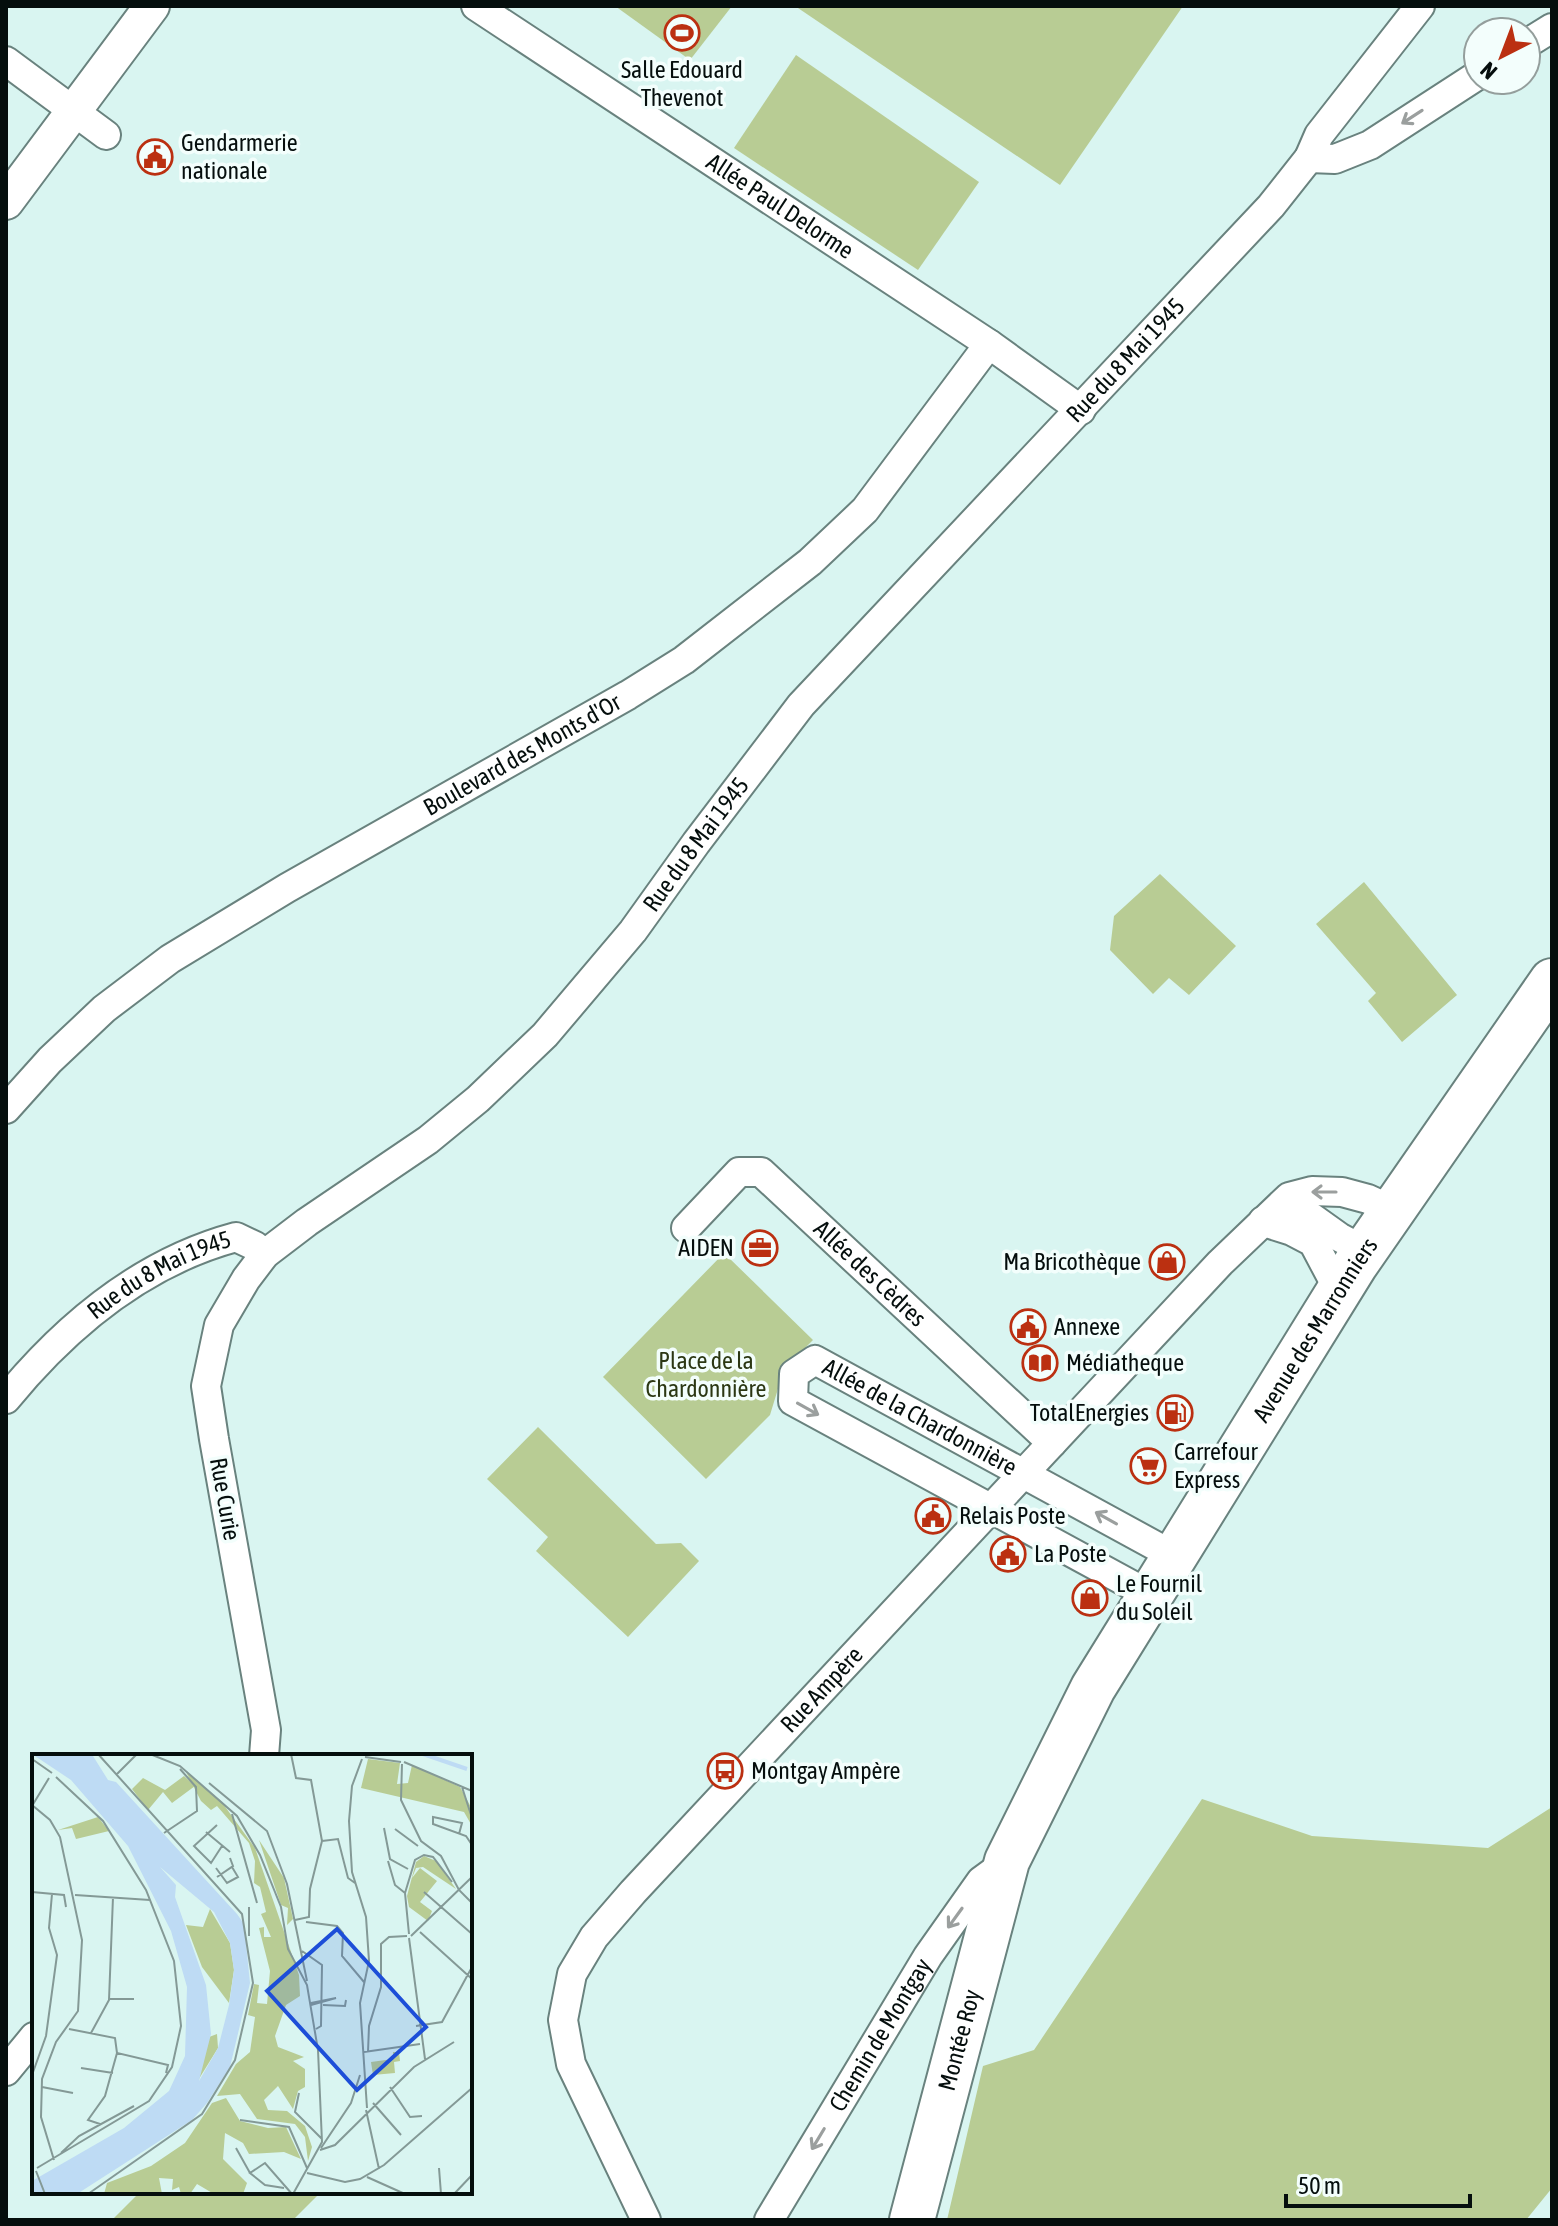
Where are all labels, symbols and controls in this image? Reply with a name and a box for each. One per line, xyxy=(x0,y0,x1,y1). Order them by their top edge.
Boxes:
sports icon: Salle Edouard Thevenot xyxy=(663,14,701,52)
north arrow xyxy=(1462,16,1542,96)
place label: Salle Edouard Thevenot xyxy=(621,56,743,111)
text: N xyxy=(1475,57,1502,85)
one-way arrow xyxy=(1402,109,1424,126)
place label: Gendarmerie nationale xyxy=(181,129,298,184)
public building icon: Gendarmerie nationale xyxy=(136,138,174,176)
street label: Allée Paul Delorme xyxy=(702,148,859,264)
street label: Rue du 8 Mai 1945 xyxy=(1061,293,1190,427)
street label: Boulevard des Monts d'Or xyxy=(419,688,626,821)
street label: Rue du 8 Mai 1945 xyxy=(637,772,754,916)
one-way arrow xyxy=(1311,1184,1338,1199)
street label: Allée des Cèdres xyxy=(809,1215,932,1332)
street label: Rue du 8 Mai 1945 xyxy=(82,1225,234,1324)
office icon: AIDEN xyxy=(741,1229,779,1267)
street label: Avenue des Marronniers xyxy=(1247,1233,1383,1427)
place label: AIDEN xyxy=(678,1234,734,1261)
shop icon: Ma Bricothèque xyxy=(1148,1243,1186,1281)
place label: Ma Bricothèque xyxy=(1003,1248,1141,1275)
public building icon: Annexe xyxy=(1009,1308,1047,1346)
place label: Annexe xyxy=(1054,1313,1120,1340)
library icon: Médiatheque xyxy=(1021,1344,1059,1382)
park label: Place de la Chardonnière xyxy=(645,1347,767,1402)
place label: Médiatheque xyxy=(1066,1349,1184,1376)
street label: Allée de la Chardonnière xyxy=(818,1353,1022,1481)
fuel station icon: TotalEnergies xyxy=(1156,1394,1194,1432)
place label: TotalEnergies xyxy=(1030,1399,1149,1426)
one-way arrow xyxy=(796,1401,819,1417)
place label: Carrefour Express xyxy=(1174,1438,1259,1493)
supermarket icon: Carrefour Express xyxy=(1129,1447,1167,1485)
street label: Rue Curie xyxy=(205,1455,246,1542)
public building icon: Relais Poste xyxy=(914,1497,952,1535)
place label: Relais Poste xyxy=(959,1502,1066,1529)
one-way arrow xyxy=(1094,1510,1118,1525)
public building icon: La Poste xyxy=(989,1535,1027,1573)
place label: La Poste xyxy=(1034,1540,1107,1567)
place label: Le Fournil du Soleil xyxy=(1116,1570,1203,1625)
shop icon: Le Fournil du Soleil xyxy=(1071,1579,1109,1617)
street label: Rue Ampère xyxy=(775,1641,868,1738)
bus stop icon: Montgay Ampère xyxy=(706,1752,744,1790)
inset map xyxy=(32,1754,472,2194)
place label: Montgay Ampère xyxy=(751,1757,900,1784)
one-way arrow xyxy=(947,1907,963,1929)
street label: Chemin de Montgay xyxy=(824,1953,936,2116)
street label: Montée Roy xyxy=(933,1986,985,2094)
one-way arrow xyxy=(810,2127,826,2150)
scale bar xyxy=(1286,2158,1470,2208)
text: 50 m xyxy=(1298,2172,1341,2199)

